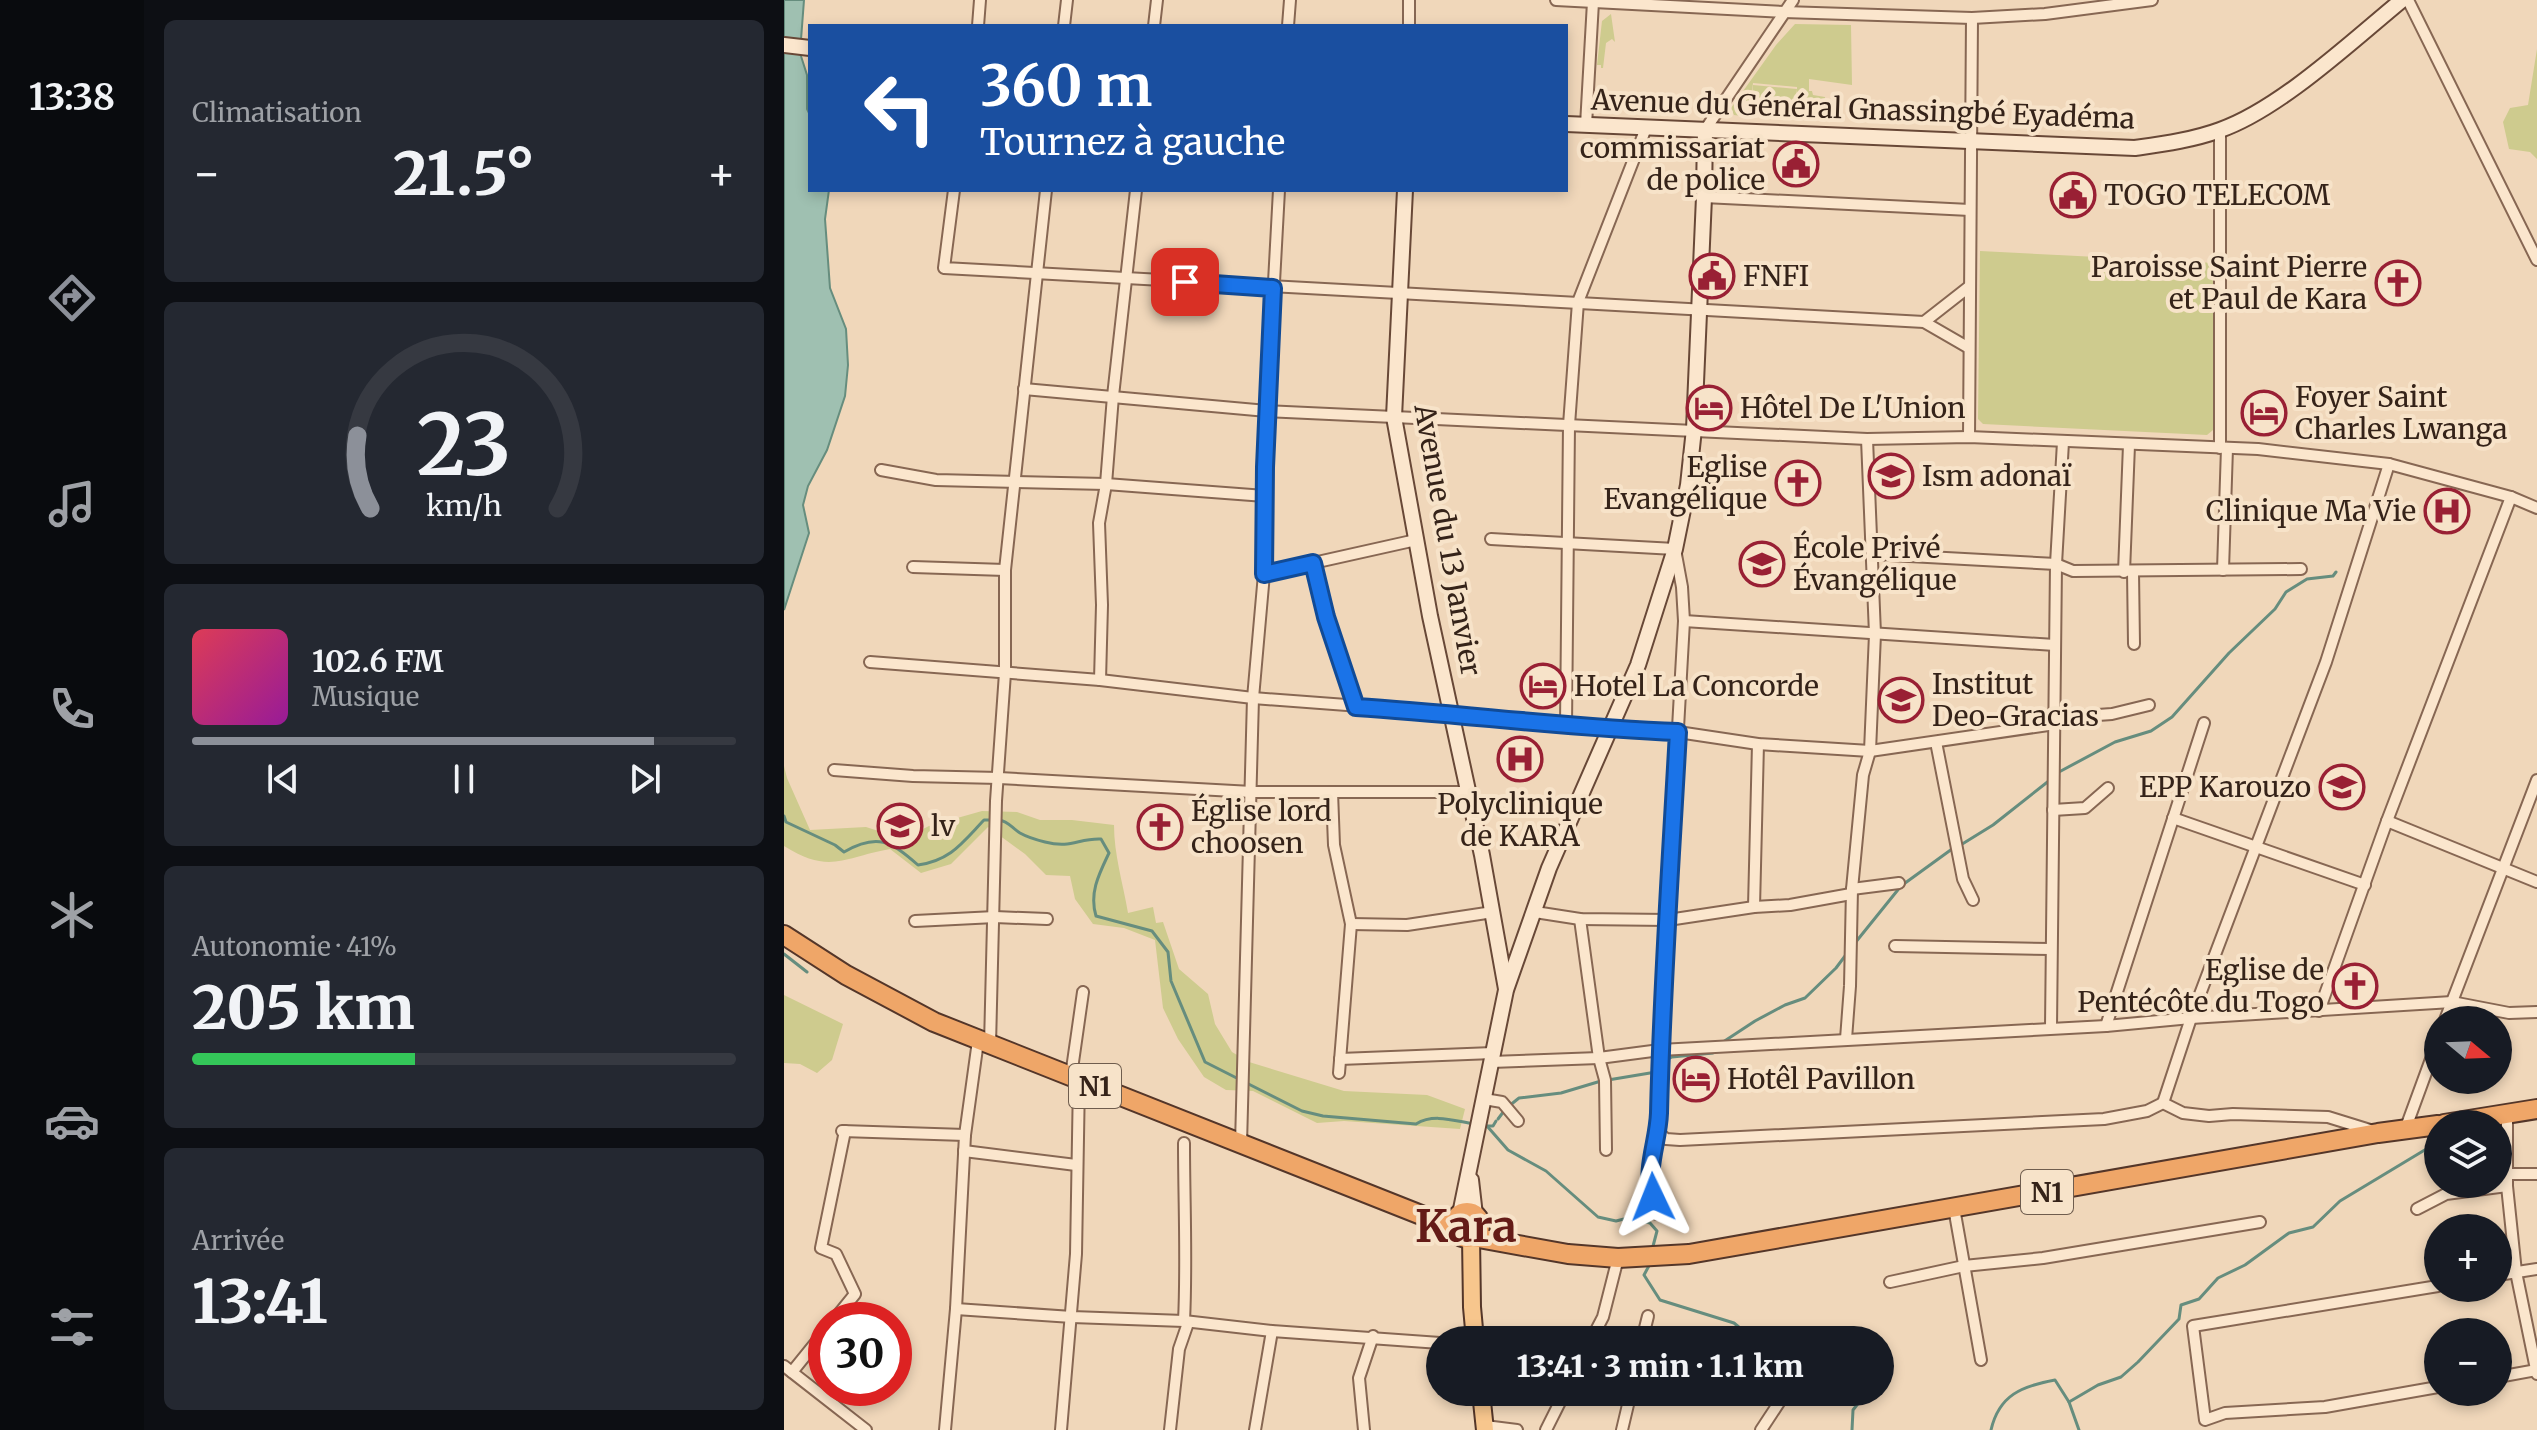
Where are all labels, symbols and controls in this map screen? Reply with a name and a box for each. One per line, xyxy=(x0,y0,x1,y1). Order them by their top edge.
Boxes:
text: 360 m xyxy=(980,51,1152,121)
icon: left xyxy=(848,56,952,160)
text: 13:38 xyxy=(29,75,115,120)
street label: Avenue du Général Gnassingbé Eyadéma xyxy=(1590,81,2135,136)
text: Climatisation xyxy=(192,96,362,129)
text: Tournez à gauche xyxy=(980,120,1285,165)
place label: commissariat de police xyxy=(1580,130,1765,198)
text: 21.5° xyxy=(393,136,535,211)
public building icon: commissariat de police xyxy=(1772,140,1820,188)
text: − xyxy=(192,146,221,201)
text: + xyxy=(707,146,736,201)
public building icon: TOGO TELECOM xyxy=(2049,171,2097,219)
place label: TOGO TELECOM xyxy=(2104,177,2331,213)
pin xyxy=(1151,248,1219,316)
place label: Paroisse Saint Pierre et Paul de Kara xyxy=(2091,249,2367,317)
public building icon: FNFI xyxy=(1688,252,1736,300)
place label: FNFI xyxy=(1743,258,1809,294)
church icon: Paroisse Saint Pierre et Paul de Kara xyxy=(2374,259,2422,307)
icon: arrive xyxy=(1163,260,1207,304)
icon: directions xyxy=(44,270,100,326)
place label: Foyer Saint Charles Lwanga xyxy=(2295,379,2508,447)
hotel icon: Hôtel De L'Union xyxy=(1685,384,1733,432)
hotel icon: Foyer Saint Charles Lwanga xyxy=(2240,389,2288,437)
place label: Hôtel De L'Union xyxy=(1740,390,1966,426)
text: 23 xyxy=(417,393,511,498)
street label: Avenue du 13 Janvier xyxy=(1406,400,1490,679)
place label: Eglise Evangélique xyxy=(1604,449,1767,517)
school or university icon: Ism adonaï xyxy=(1867,452,1915,500)
place label: Ism adonaï xyxy=(1922,458,2072,494)
church icon: Eglise Evangélique xyxy=(1774,459,1822,507)
icon: music xyxy=(44,476,100,532)
hospital icon: Clinique Ma Vie xyxy=(2423,487,2471,535)
text: km/h xyxy=(426,488,502,524)
place label: Clinique Ma Vie xyxy=(2206,493,2416,529)
place label: École Privé Évangélique xyxy=(1793,530,1957,598)
school or university icon: École Privé Évangélique xyxy=(1738,540,1786,588)
text: 102.6 FM xyxy=(312,642,444,680)
hotel icon: Hotel La Concorde xyxy=(1519,662,1567,710)
place label: Institut Deo-Gracias xyxy=(1932,666,2099,734)
place label: Hotel La Concorde xyxy=(1574,668,1819,704)
school or university icon: Institut Deo-Gracias xyxy=(1877,676,1925,724)
text: Musique xyxy=(312,680,419,713)
icon: phone xyxy=(44,681,100,737)
hospital icon: Polyclinique de KARA xyxy=(1496,735,1544,783)
icon: previous xyxy=(261,757,305,801)
icon: pause xyxy=(442,757,486,801)
icon: next xyxy=(623,757,667,801)
school or university icon: EPP Karouzo xyxy=(2318,763,2366,811)
place label: EPP Karouzo xyxy=(2139,769,2311,805)
place label: Polyclinique de KARA xyxy=(1437,786,1603,854)
place label: Église lord choosen xyxy=(1191,793,1332,861)
school or university icon: lv xyxy=(876,802,924,850)
church icon: Église lord choosen xyxy=(1136,803,1184,851)
place label: lv xyxy=(931,808,956,844)
icon: climate xyxy=(44,887,100,943)
text: Autonomie · 41% xyxy=(192,930,397,963)
place label: Eglise de Pentécôte du Togo xyxy=(2077,952,2324,1020)
church icon: Eglise de Pentécôte du Togo xyxy=(2331,962,2379,1010)
text: 205 km xyxy=(192,970,415,1045)
north arrow xyxy=(2424,1006,2512,1094)
map controls xyxy=(2424,1006,2512,1406)
hotel icon: Hotêl Pavillon xyxy=(1672,1055,1720,1103)
place label: Hotêl Pavillon xyxy=(1727,1061,1915,1097)
road number: N1 xyxy=(1069,1064,1121,1108)
icon: car xyxy=(44,1093,100,1149)
button: layers xyxy=(2424,1110,2512,1198)
position arrow xyxy=(1611,1155,1695,1239)
road number: N1 xyxy=(2021,1170,2073,1214)
district label: Kara xyxy=(1415,1199,1517,1254)
button: + xyxy=(2424,1214,2512,1302)
text: Arrivée xyxy=(192,1224,284,1257)
text: 13:41 xyxy=(192,1264,328,1339)
icon: filters xyxy=(44,1299,100,1355)
speed limit sign: 30 xyxy=(808,1302,912,1406)
button: − xyxy=(2424,1318,2512,1406)
text: 13:41 · 3 min · 1.1 km xyxy=(1517,1347,1803,1385)

